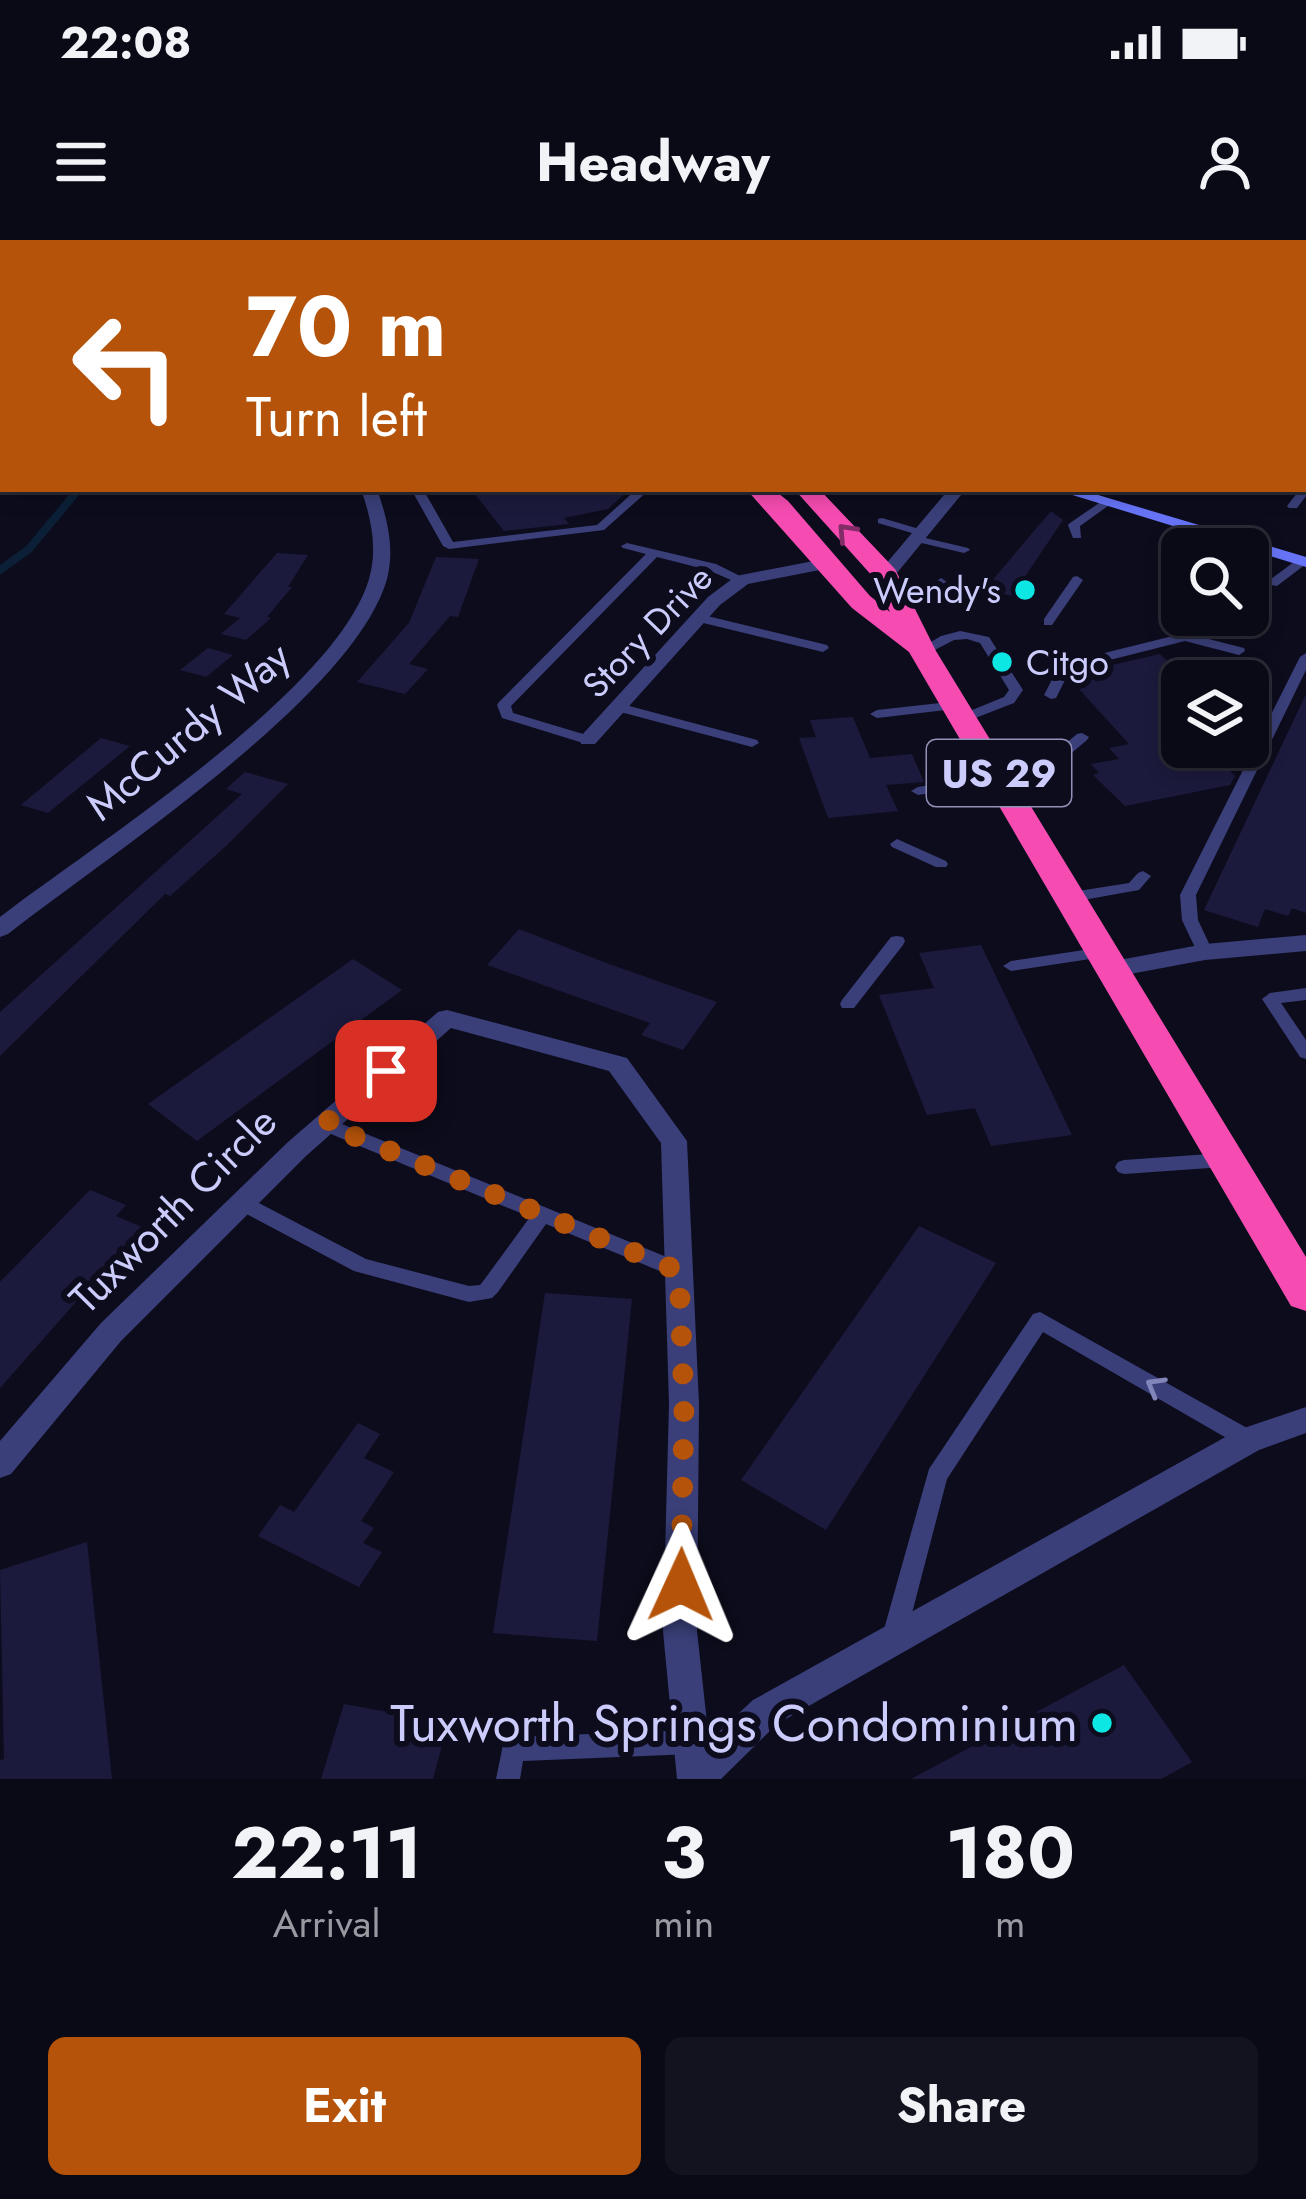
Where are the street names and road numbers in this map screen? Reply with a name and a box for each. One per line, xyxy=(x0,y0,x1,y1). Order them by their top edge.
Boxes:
street label: Story Drive xyxy=(570,552,724,710)
street label: McCurdy Way xyxy=(73,627,304,835)
road number: US 29 xyxy=(927,740,1071,806)
street label: Tuxworth Circle xyxy=(56,1093,290,1327)

